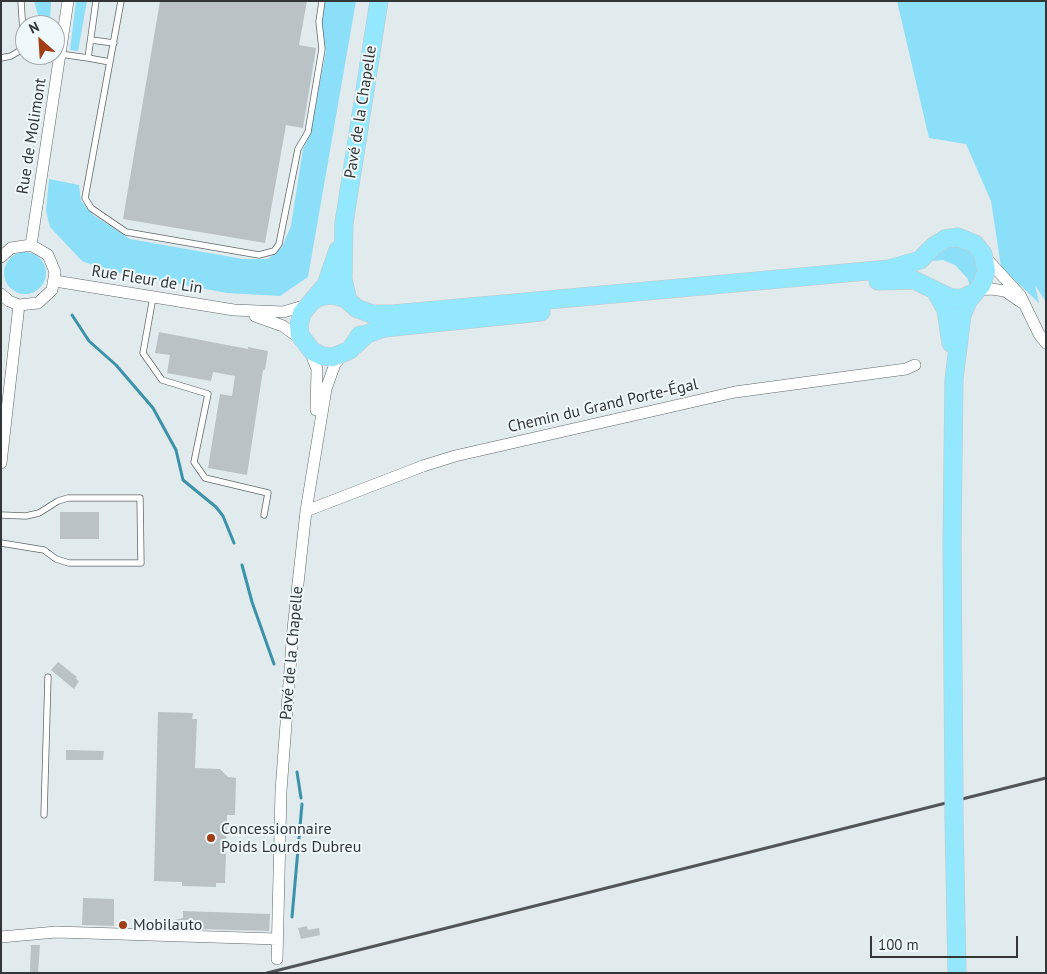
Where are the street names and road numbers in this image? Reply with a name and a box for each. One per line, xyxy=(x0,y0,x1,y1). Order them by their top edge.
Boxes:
street label: Pavé de la Chapelle xyxy=(341,44,381,180)
street label: Rue de Molimont xyxy=(13,77,51,195)
street label: Rue Fleur de Lin xyxy=(90,262,204,298)
street label: Chemin du Grand Porte-Égal xyxy=(506,375,700,437)
street label: Pavé de la Chapelle xyxy=(277,585,307,721)

